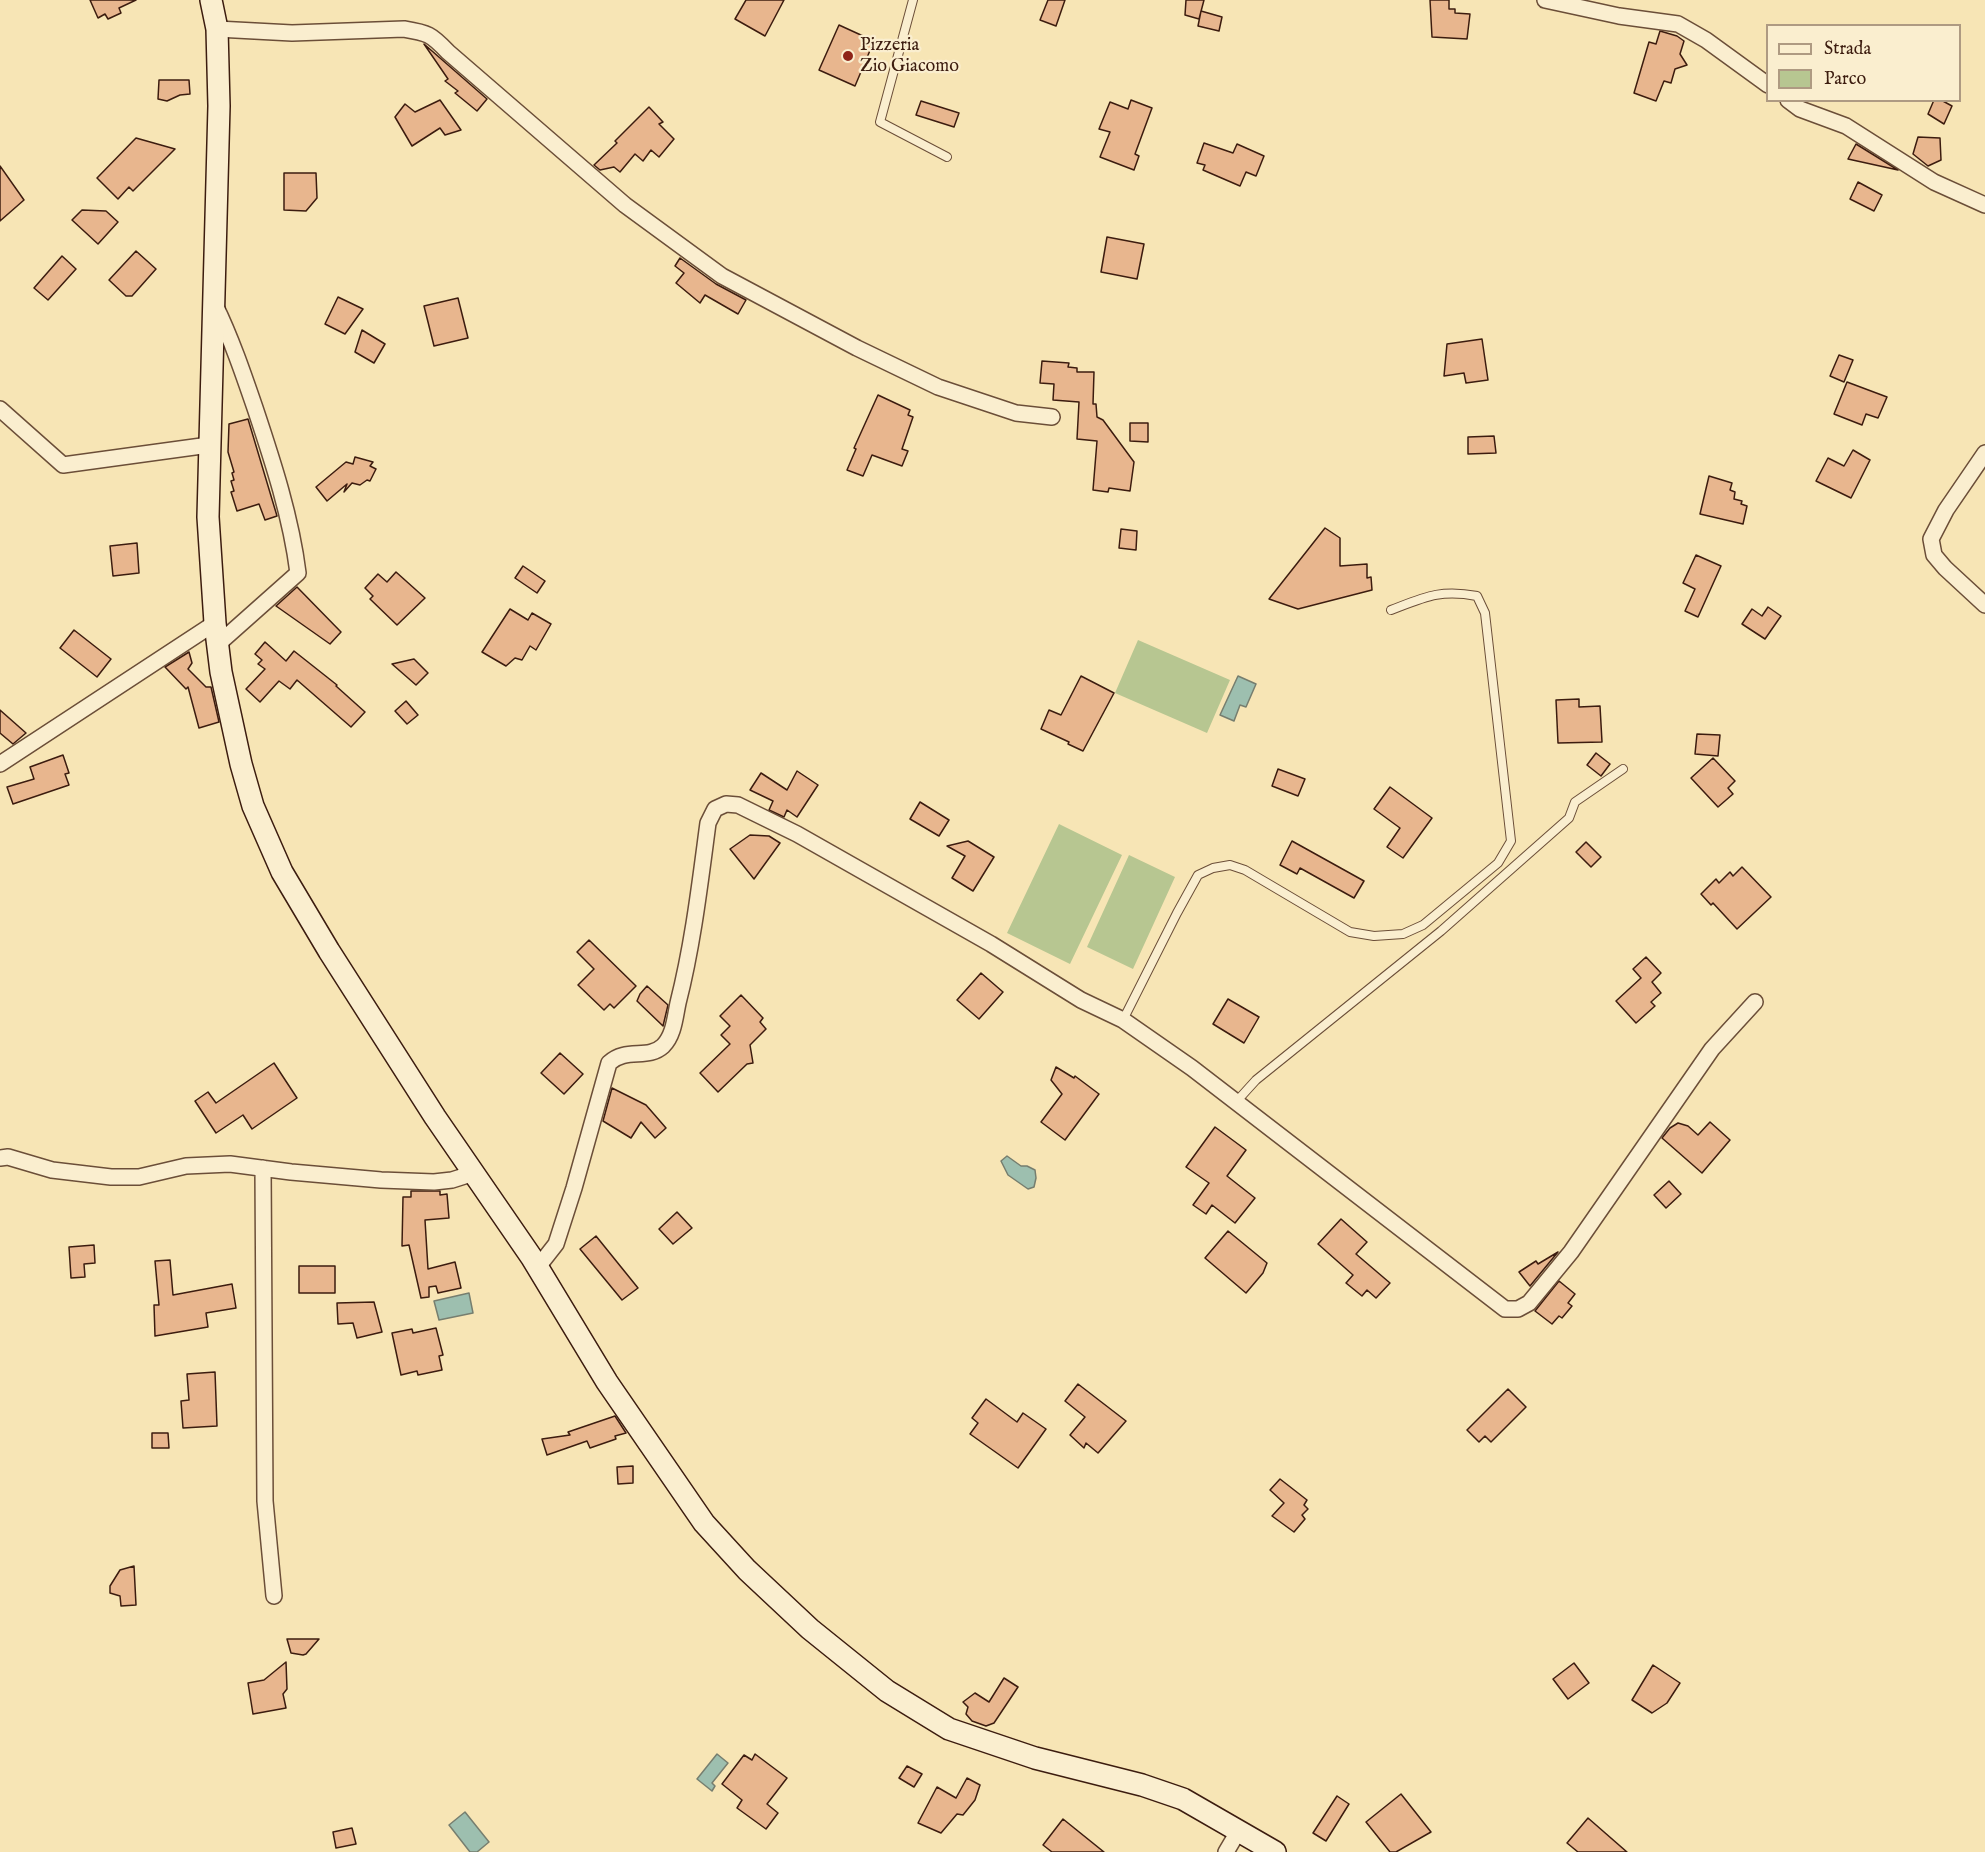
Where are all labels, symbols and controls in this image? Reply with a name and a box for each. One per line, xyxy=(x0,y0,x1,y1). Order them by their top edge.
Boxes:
legend xyxy=(1766,24,1961,102)
place label: Pizzeria Zio Giacomo xyxy=(860,35,959,78)
text: Strada xyxy=(1824,38,1871,61)
marker: Pizzeria Zio Giacomo xyxy=(841,49,855,63)
text: Parco xyxy=(1824,68,1866,91)

